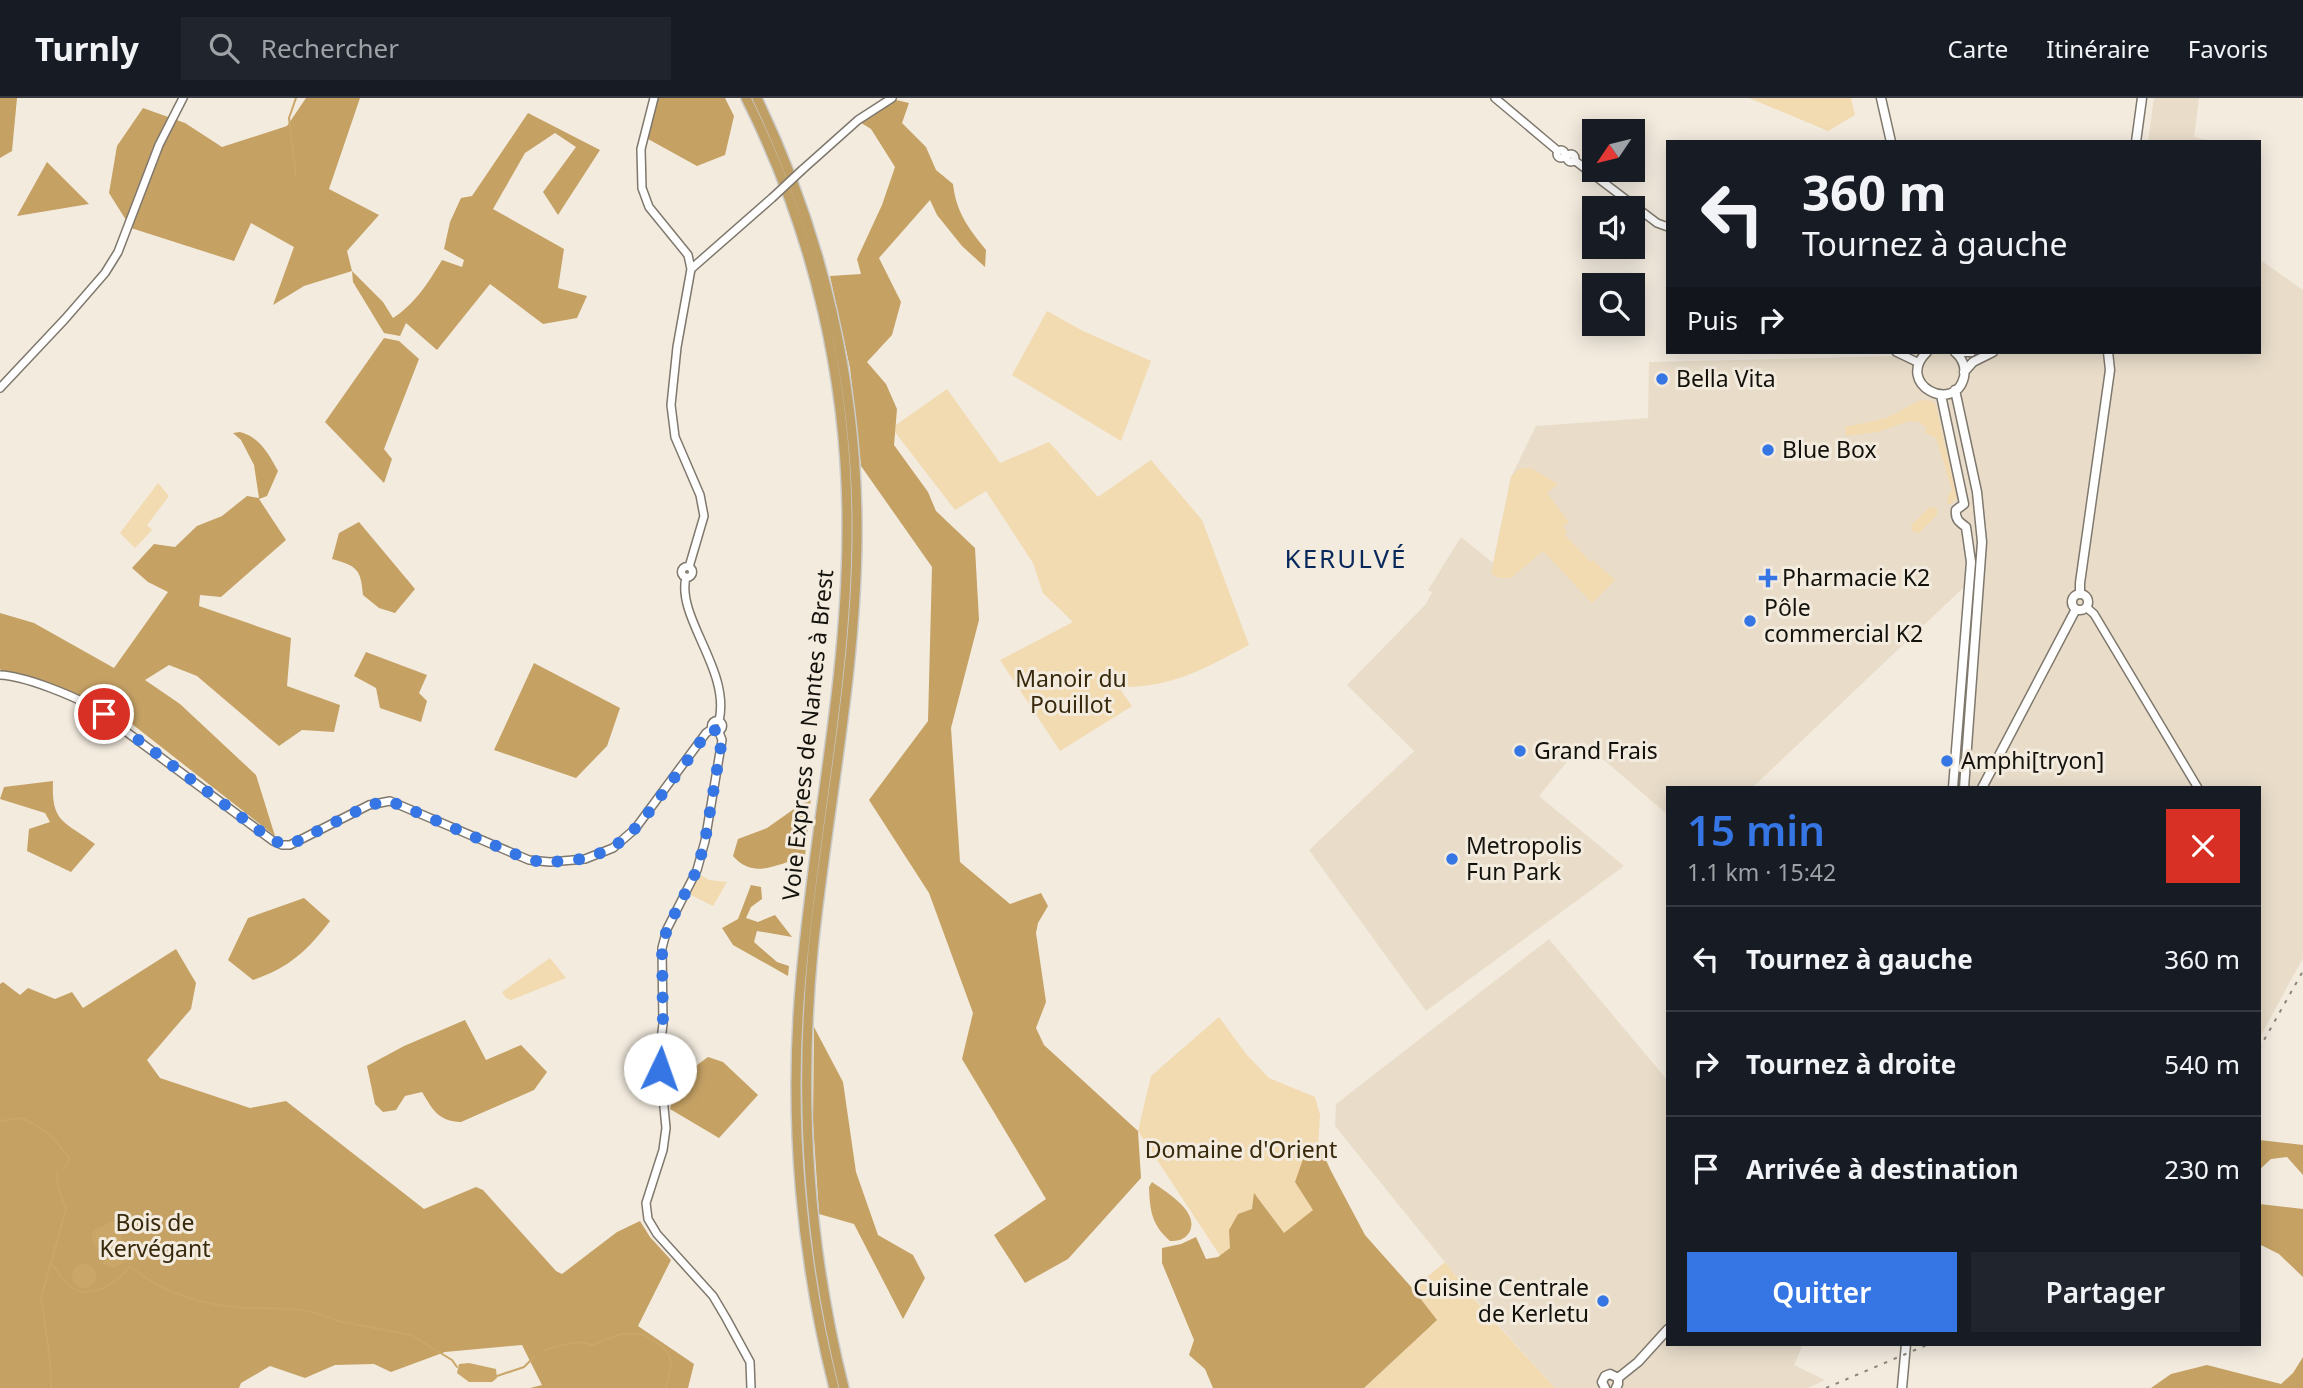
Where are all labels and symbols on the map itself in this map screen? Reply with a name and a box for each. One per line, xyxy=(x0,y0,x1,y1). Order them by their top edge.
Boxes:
north arrow xyxy=(1582,119,1645,182)
place label: Bella Vita xyxy=(1676,362,1776,394)
marker: Bella Vita xyxy=(1654,371,1670,387)
place label: Blue Box xyxy=(1782,433,1877,465)
marker: Blue Box xyxy=(1760,442,1776,458)
district label: KERULVÉ xyxy=(1285,540,1407,576)
place label: Pharmacie K2 xyxy=(1782,561,1930,593)
street label: Voie Express de Nantes à Brest xyxy=(774,568,840,902)
marker: Pharmacie K2 xyxy=(1760,570,1776,586)
place label: Pôle commercial K2 xyxy=(1764,591,1923,649)
marker: Pôle commercial K2 xyxy=(1742,613,1758,629)
park label: Manoir du Pouillot xyxy=(1015,662,1127,720)
pin xyxy=(74,684,134,744)
place label: Grand Frais xyxy=(1534,734,1658,766)
marker: Grand Frais xyxy=(1512,743,1528,759)
place label: Amphi[tryon] xyxy=(1961,744,2104,776)
marker: Amphi[tryon] xyxy=(1939,753,1955,769)
place label: Metropolis Fun Park xyxy=(1466,829,1582,887)
marker: Metropolis Fun Park xyxy=(1444,851,1460,867)
position arrow xyxy=(623,1032,697,1106)
park label: Domaine d'Orient xyxy=(1145,1133,1337,1165)
park label: Bois de Kervégant xyxy=(100,1206,210,1264)
place label: Cuisine Centrale de Kerletu xyxy=(1413,1271,1589,1329)
marker: Cuisine Centrale de Kerletu xyxy=(1595,1293,1611,1309)

